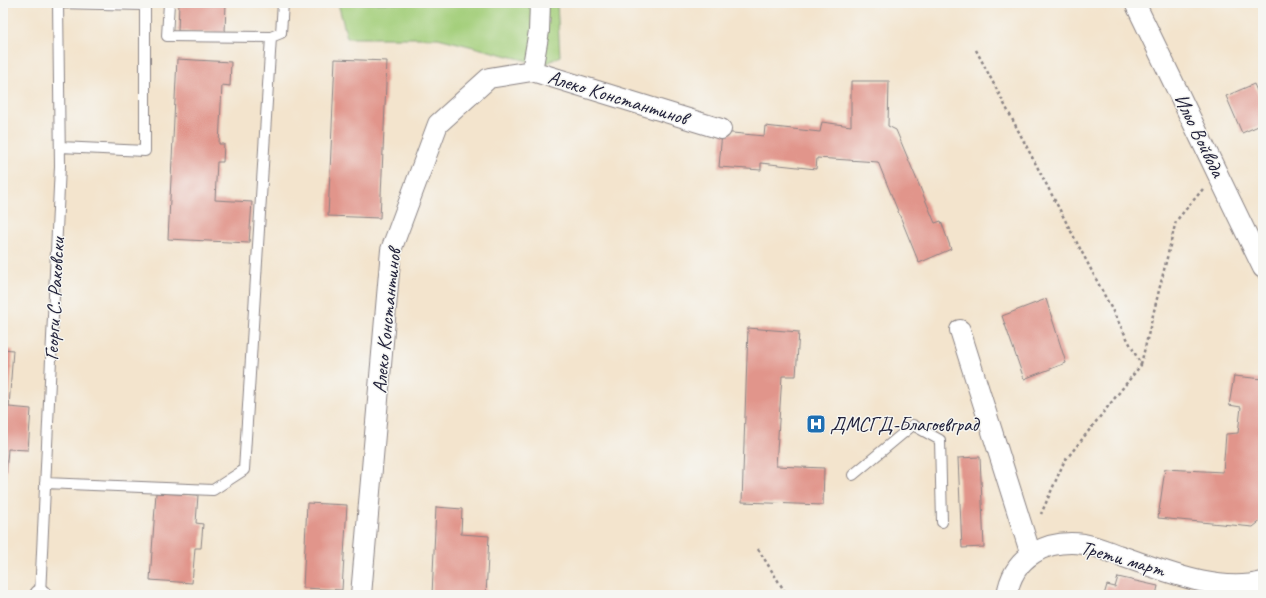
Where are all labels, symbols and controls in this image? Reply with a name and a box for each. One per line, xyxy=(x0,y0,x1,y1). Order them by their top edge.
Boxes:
street label: Алеко Константинов xyxy=(545,64,694,132)
street label: Ильо Войвода xyxy=(1169,89,1231,183)
street label: Георги С. Раковски xyxy=(39,235,70,361)
street label: Алеко Константинов xyxy=(367,244,407,394)
place label: ДМСГД-Благоевград xyxy=(830,412,981,437)
hospital icon: ДМСГД-Благоевград xyxy=(805,413,827,435)
street label: Трети март xyxy=(1078,535,1169,583)

